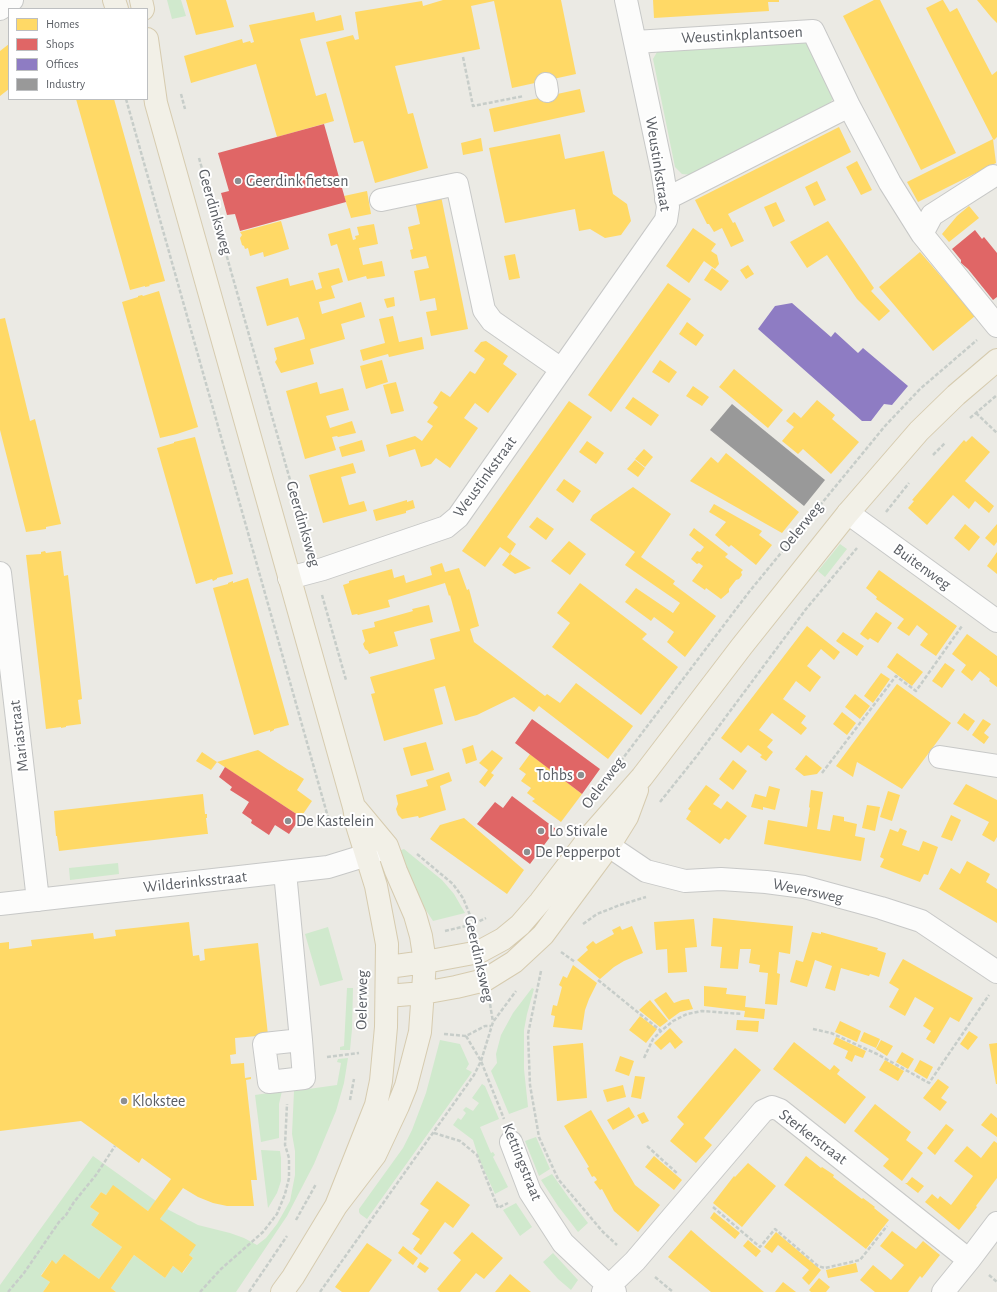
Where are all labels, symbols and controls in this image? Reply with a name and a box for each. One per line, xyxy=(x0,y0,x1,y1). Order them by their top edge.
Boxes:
legend xyxy=(8,8,148,100)
text: Homes xyxy=(46,18,79,30)
street label: Weustinkplantsoen xyxy=(681,22,803,48)
text: Shops xyxy=(46,38,74,50)
text: Offices xyxy=(46,58,79,70)
text: Industry xyxy=(46,78,85,90)
street label: Weustinkstraat xyxy=(641,115,675,213)
street label: Geerdinksweg xyxy=(194,167,236,257)
place label: Geerdink fietsen xyxy=(246,171,348,191)
marker: Geerdink fietsen xyxy=(233,176,243,186)
street label: Weustinkstraat xyxy=(449,433,521,521)
street label: Geerdinksweg xyxy=(282,479,324,569)
street label: Oelerweg xyxy=(775,498,827,556)
street label: Buitenweg xyxy=(889,540,955,594)
street label: Mariastraat xyxy=(5,699,33,773)
street label: Oelerweg xyxy=(577,753,629,813)
place label: Tohbs xyxy=(536,765,573,785)
marker: Tohbs xyxy=(576,770,586,780)
place label: De Kastelein xyxy=(296,811,374,831)
marker: De Kastelein xyxy=(283,816,293,826)
place label: Lo Stivale xyxy=(549,821,608,841)
marker: Lo Stivale xyxy=(536,826,546,836)
place label: De Pepperpot xyxy=(535,842,620,862)
marker: De Pepperpot xyxy=(522,847,532,857)
street label: Wilderinksstraat xyxy=(142,867,248,897)
street label: Weversweg xyxy=(771,874,845,908)
street label: Geerdinksweg xyxy=(460,914,498,1004)
street label: Oelerweg xyxy=(352,970,372,1030)
place label: Klokstee xyxy=(132,1091,185,1111)
marker: Klokstee xyxy=(119,1096,129,1106)
street label: Sterkerstraat xyxy=(775,1105,851,1169)
street label: Kettingstraat xyxy=(498,1120,546,1204)

